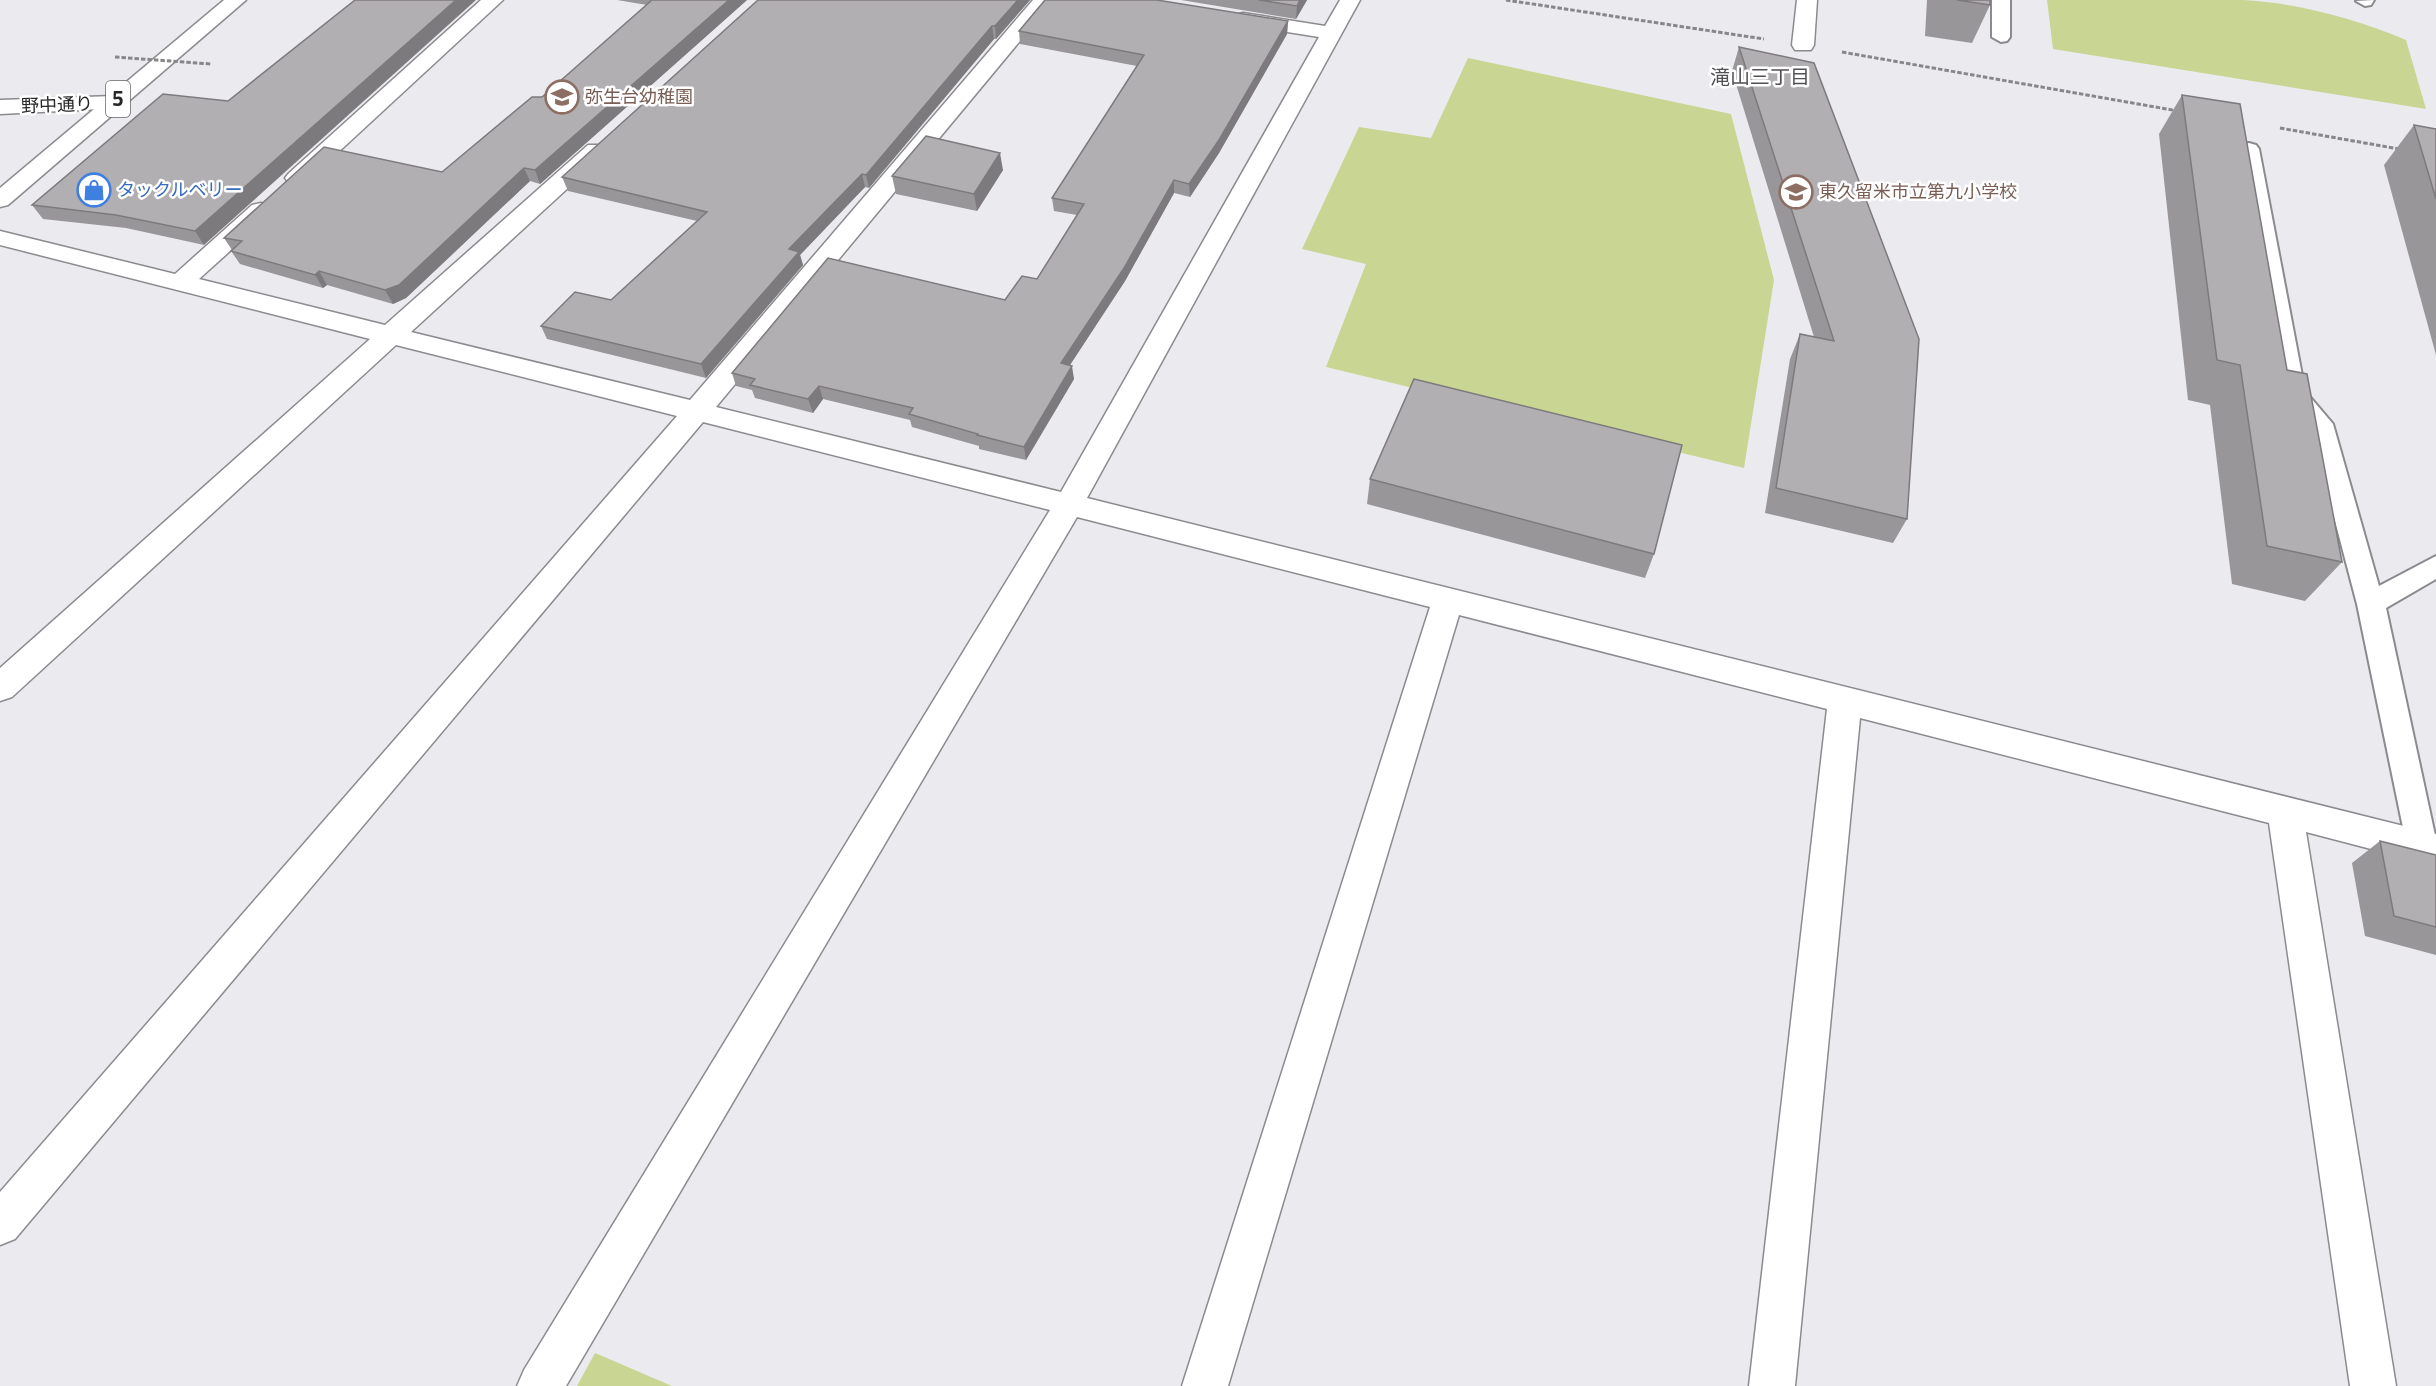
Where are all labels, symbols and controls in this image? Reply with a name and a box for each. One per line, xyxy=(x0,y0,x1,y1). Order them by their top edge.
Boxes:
district label: 滝山三丁目 xyxy=(1710,61,1810,92)
school or university icon: 弥生台幼稚園 xyxy=(544,79,580,115)
road number: 5 xyxy=(106,81,130,117)
place label: 弥生台幼稚園 xyxy=(585,83,693,110)
street label: 野中通り xyxy=(21,90,93,119)
shop icon: タックルベリー xyxy=(76,172,112,208)
school or university icon: 東久留米市立第九小学校 xyxy=(1778,174,1814,210)
place label: タックルベリー xyxy=(117,176,242,203)
place label: 東久留米市立第九小学校 xyxy=(1819,178,2017,205)

